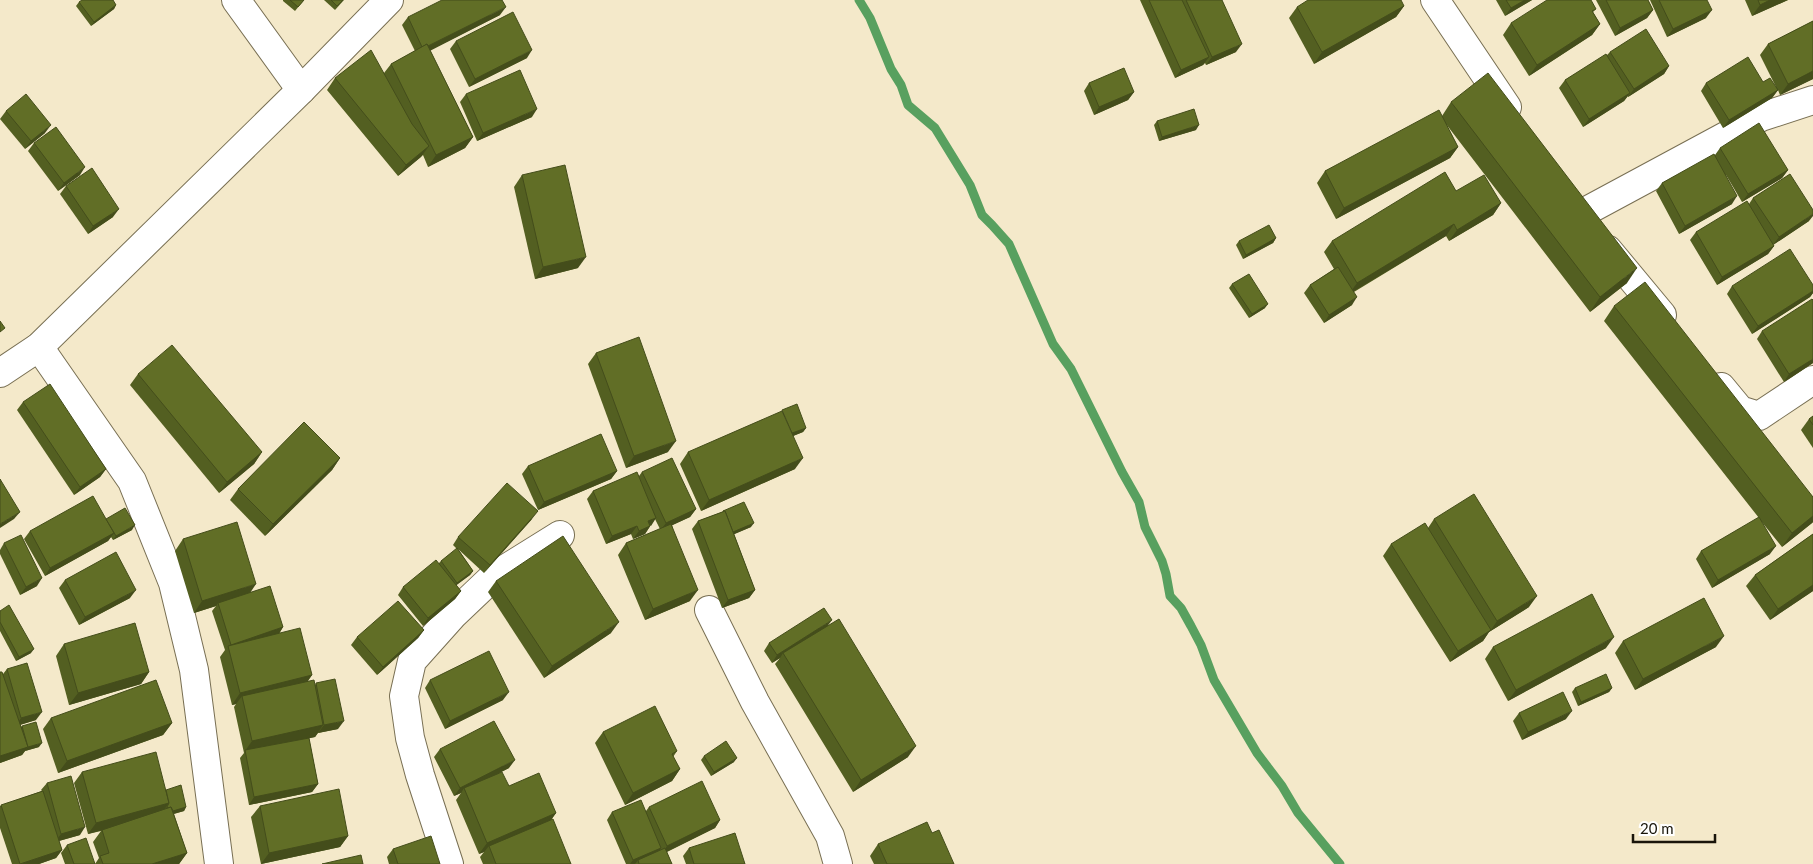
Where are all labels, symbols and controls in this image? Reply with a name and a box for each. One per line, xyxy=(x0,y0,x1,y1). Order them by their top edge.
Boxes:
scale bar xyxy=(1633,812,1716,844)
text: 20 m xyxy=(1640,819,1674,837)

